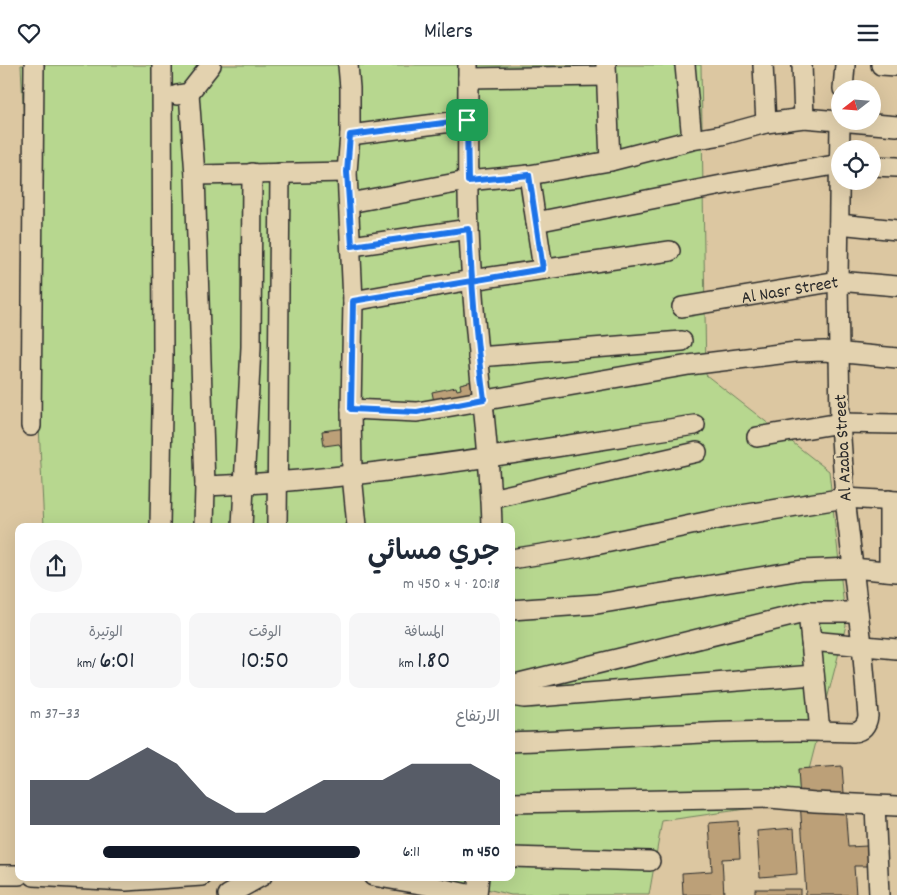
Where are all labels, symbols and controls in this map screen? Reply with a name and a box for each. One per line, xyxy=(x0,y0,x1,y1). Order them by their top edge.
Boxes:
text: Milers xyxy=(424,17,473,48)
icon: heart xyxy=(15,19,43,47)
icon: menu xyxy=(854,19,882,47)
north arrow xyxy=(831,80,881,130)
map controls xyxy=(831,80,881,190)
pin xyxy=(446,99,488,141)
icon: arrive xyxy=(453,106,481,134)
button: locate xyxy=(831,140,881,190)
street label: Al Nasr Street xyxy=(740,271,841,312)
street label: Al Azaba Street xyxy=(829,393,860,502)
text: جري مسائي xyxy=(367,534,500,574)
button: share xyxy=(30,540,82,592)
text: 20:18 · 4 × 450 m xyxy=(403,573,500,596)
text: الوتيرة xyxy=(89,623,123,643)
text: الوقت xyxy=(249,623,281,643)
text: المسافة xyxy=(404,623,444,643)
text: 6:01 xyxy=(99,644,135,680)
text: 10:50 xyxy=(241,644,289,680)
text: 1.80 xyxy=(417,644,450,680)
text: /km xyxy=(77,654,99,674)
text: km xyxy=(398,654,417,674)
text: 33–37 m xyxy=(30,703,80,726)
text: الارتفاع xyxy=(455,706,500,729)
text: 6:11 xyxy=(402,841,420,864)
text: 450 m xyxy=(463,841,500,864)

